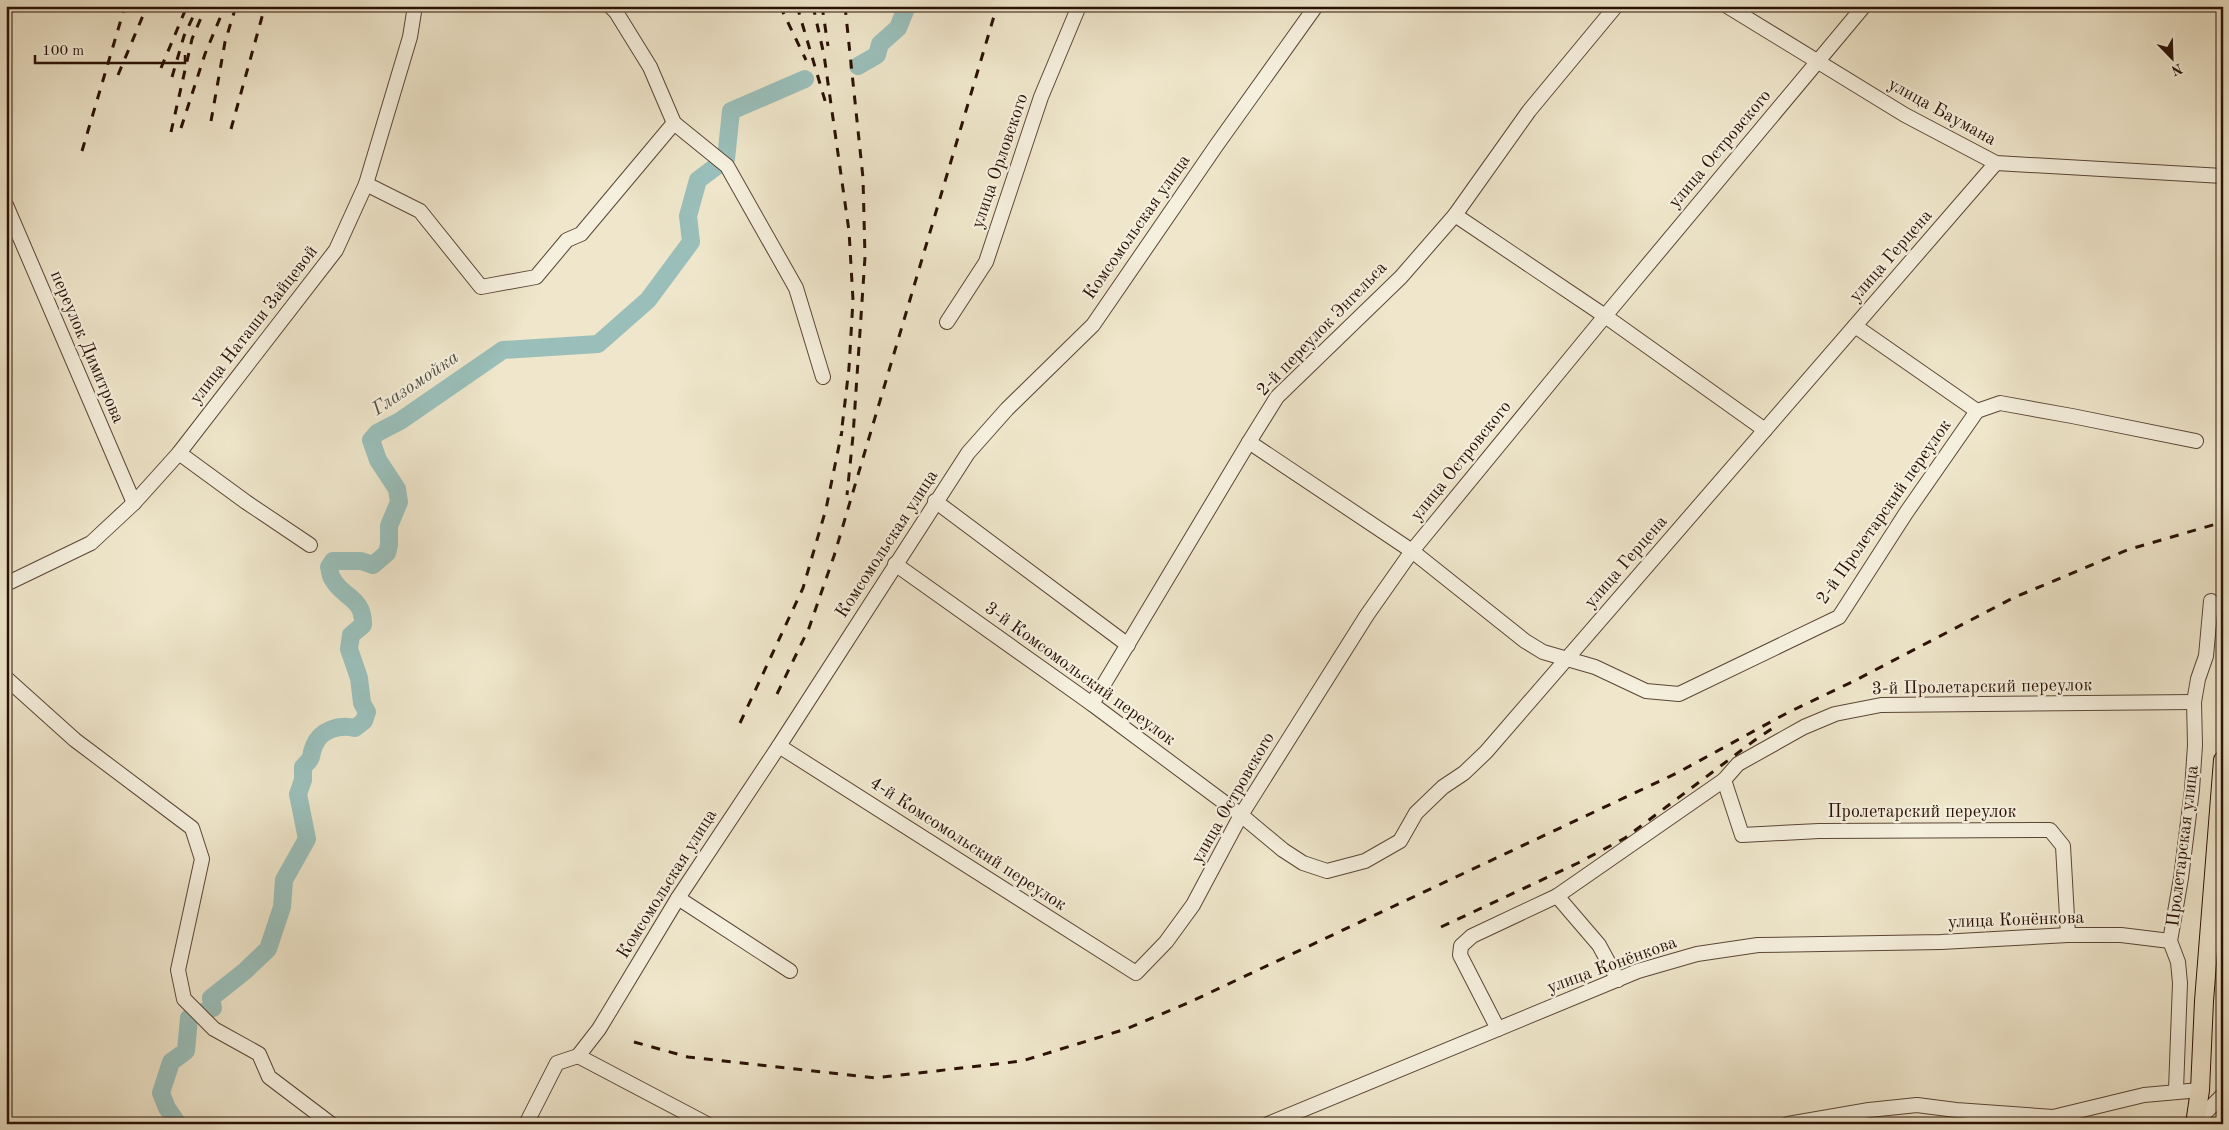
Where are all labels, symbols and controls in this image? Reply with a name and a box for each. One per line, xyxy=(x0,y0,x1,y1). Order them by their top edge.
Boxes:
scale bar xyxy=(35,32,185,64)
north arrow xyxy=(2146,32,2196,82)
text: 100 m xyxy=(42,44,84,59)
text: N xyxy=(2169,61,2184,78)
street label: улица Баумана xyxy=(1885,75,1999,149)
street label: улица Островского xyxy=(1665,86,1775,212)
street label: улица Орловского xyxy=(968,91,1032,231)
street label: Комсомольская улица xyxy=(1080,151,1194,303)
street label: улица Герцена xyxy=(1846,206,1936,306)
street label: улица Наташи Зайцевой xyxy=(187,243,321,407)
street label: 2-й переулок Энгельса xyxy=(1253,258,1391,400)
street label: переулок Димитрова xyxy=(47,268,127,426)
water label: Глазомойка xyxy=(368,348,463,420)
street label: улица Островского xyxy=(1407,398,1515,524)
street label: 2-й Пролетарский переулок xyxy=(1813,416,1955,608)
street label: Комсомольская улица xyxy=(833,467,941,621)
street label: улица Герцена xyxy=(1581,512,1671,612)
street label: 3-й Комсомольский переулок xyxy=(982,599,1178,749)
street label: 3-й Пролетарский переулок xyxy=(1871,676,2093,698)
street label: улица Островского xyxy=(1188,729,1278,867)
street label: Пролетарская улица xyxy=(2164,764,2202,928)
street label: 4-й Комсомольский переулок xyxy=(866,774,1070,914)
street label: Пролетарский переулок xyxy=(1827,803,2017,821)
street label: Комсомольская улица xyxy=(614,806,720,962)
street label: улица Конёнкова xyxy=(1947,909,2085,931)
street label: улица Конёнкова xyxy=(1545,933,1679,997)

